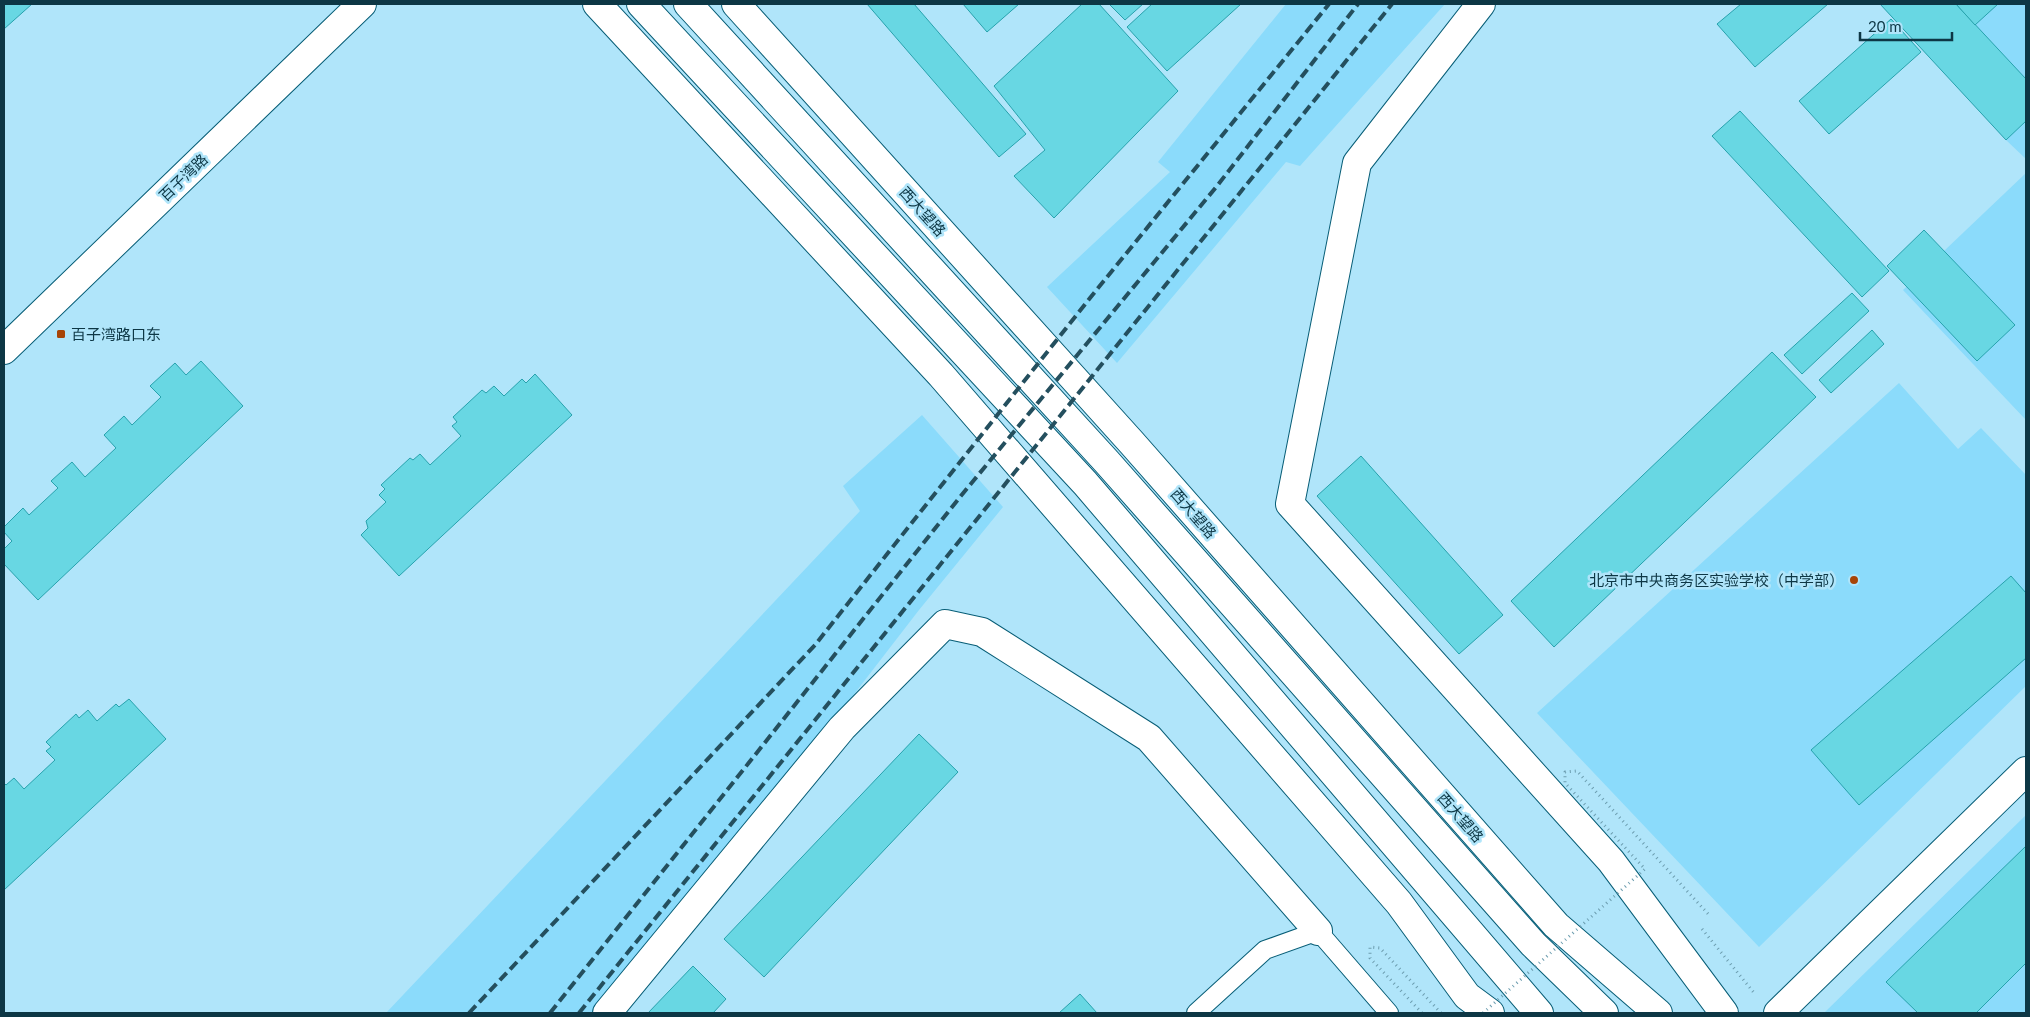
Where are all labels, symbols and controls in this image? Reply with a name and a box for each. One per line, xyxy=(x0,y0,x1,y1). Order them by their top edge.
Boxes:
scale bar xyxy=(1860,10,1952,42)
text: 20 m xyxy=(1868,17,1902,35)
street label: 百子湾路 xyxy=(155,150,211,204)
street label: 西大望路 xyxy=(896,183,950,239)
place label: 百子湾路口东 xyxy=(71,325,161,343)
marker: 百子湾路口东 xyxy=(55,328,67,340)
street label: 西大望路 xyxy=(1168,484,1220,542)
place label: 北京市中央商务区实验学校（中学部） xyxy=(1589,571,1844,589)
marker: 北京市中央商务区实验学校（中学部） xyxy=(1848,574,1860,586)
street label: 西大望路 xyxy=(1435,788,1487,846)

